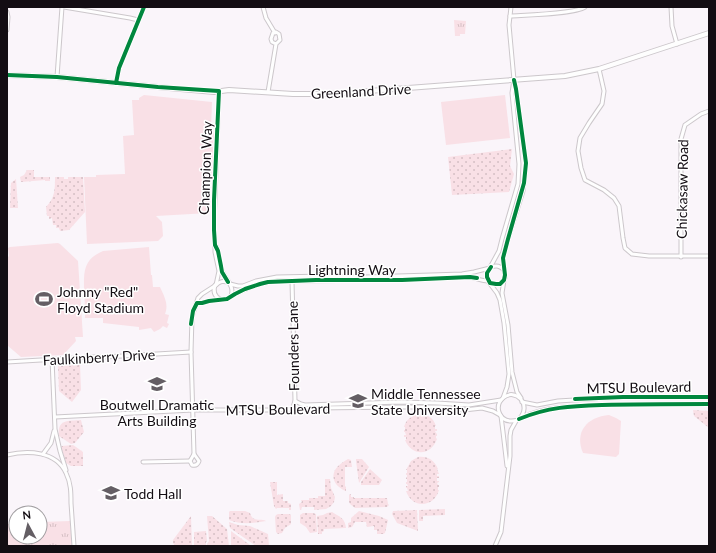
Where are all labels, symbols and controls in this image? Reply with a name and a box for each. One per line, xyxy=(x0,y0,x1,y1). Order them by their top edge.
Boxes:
street label: Greenland Drive xyxy=(310,80,412,102)
street label: Champion Way xyxy=(195,120,215,215)
street label: Chickasaw Road xyxy=(673,139,691,239)
street label: Lightning Way xyxy=(308,261,397,278)
place label: Johnny "Red" Floyd Stadium xyxy=(57,283,144,316)
sports icon: Johnny "Red" Floyd Stadium xyxy=(34,289,54,309)
street label: Founders Lane xyxy=(284,301,302,391)
street label: Faulkinberry Drive xyxy=(42,346,156,368)
school or university icon: Boutwell Dramatic Arts Building xyxy=(147,374,167,394)
street label: MTSU Boulevard xyxy=(587,378,691,396)
place label: Middle Tennessee State University xyxy=(371,385,481,418)
school or university icon: Middle Tennessee State University xyxy=(348,391,368,411)
place label: Boutwell Dramatic Arts Building xyxy=(100,396,214,429)
street label: MTSU Boulevard xyxy=(226,400,330,418)
school or university icon: Todd Hall xyxy=(101,483,121,503)
place label: Todd Hall xyxy=(124,485,182,502)
north arrow xyxy=(8,505,48,545)
text: N xyxy=(22,508,32,522)

